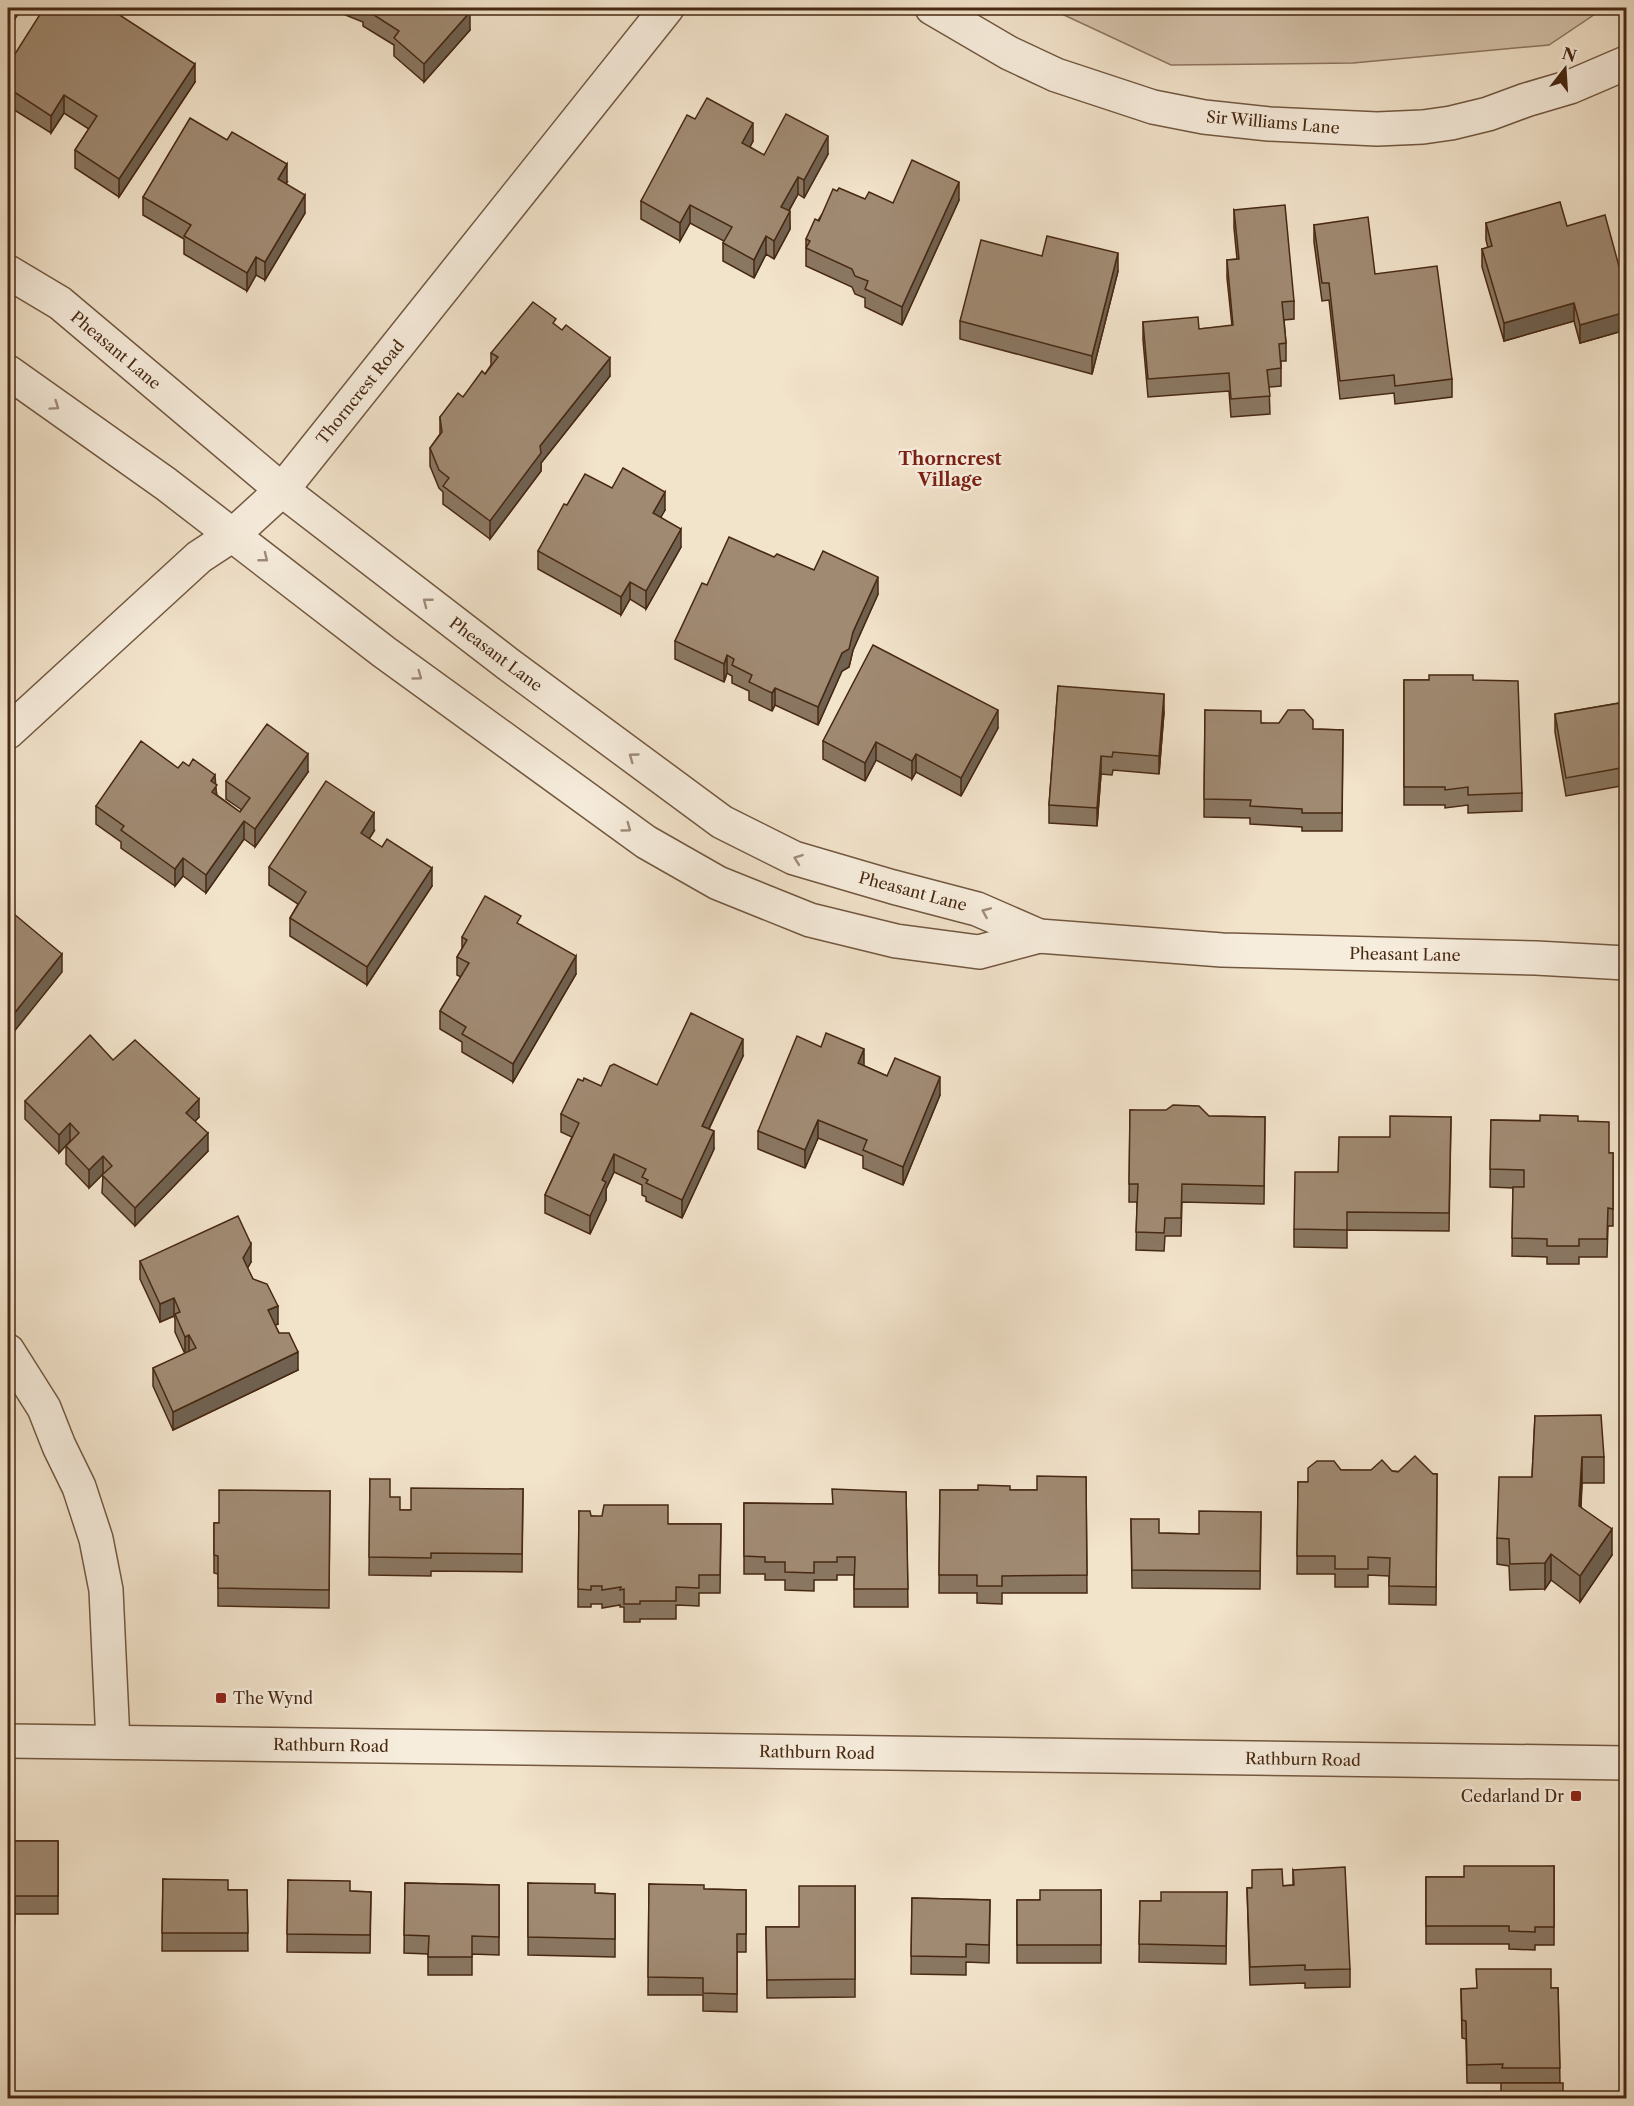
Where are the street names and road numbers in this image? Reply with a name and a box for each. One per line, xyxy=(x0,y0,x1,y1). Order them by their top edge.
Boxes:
street label: Sir Williams Lane xyxy=(1206,106,1341,138)
street label: Pheasant Lane xyxy=(67,307,165,393)
street label: Thorncrest Road xyxy=(312,335,408,448)
street label: Pheasant Lane xyxy=(446,613,546,695)
street label: Pheasant Lane xyxy=(857,867,969,915)
street label: Pheasant Lane xyxy=(1349,943,1461,965)
street label: Rathburn Road xyxy=(273,1734,389,1756)
street label: Rathburn Road xyxy=(759,1741,875,1763)
street label: Rathburn Road xyxy=(1245,1748,1361,1770)

